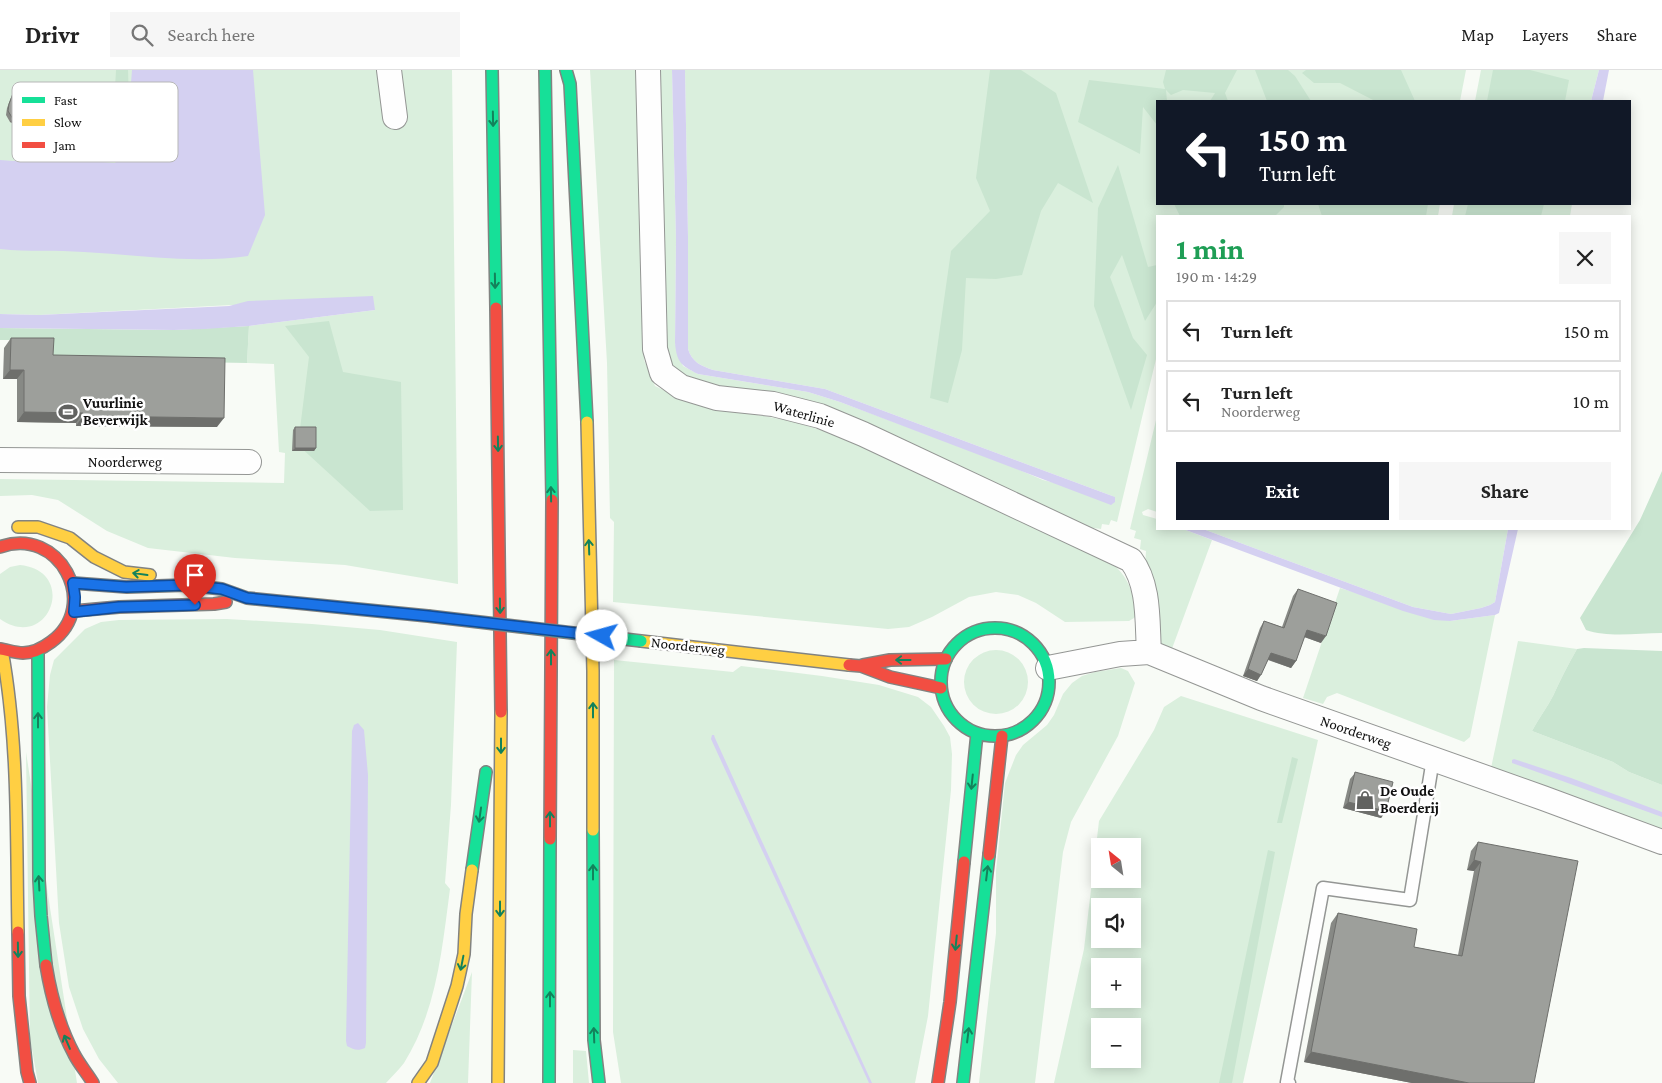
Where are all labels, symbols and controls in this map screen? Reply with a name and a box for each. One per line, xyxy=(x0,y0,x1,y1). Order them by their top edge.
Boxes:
search box xyxy=(110,12,460,57)
text: Drivr xyxy=(25,21,80,48)
icon: search xyxy=(128,21,156,49)
text: Search here xyxy=(168,24,255,45)
text: Map xyxy=(1461,25,1494,45)
text: Layers xyxy=(1522,25,1569,45)
text: Share xyxy=(1597,25,1637,45)
legend xyxy=(12,82,178,162)
text: Fast xyxy=(54,92,78,108)
one-way arrow xyxy=(488,110,497,126)
text: Slow xyxy=(54,114,82,130)
icon: left xyxy=(1176,120,1241,185)
text: 150 m xyxy=(1259,120,1347,159)
text: Jam xyxy=(52,137,76,153)
text: Turn left xyxy=(1259,161,1336,186)
text: 1 min xyxy=(1176,232,1244,265)
button: close xyxy=(1559,232,1611,284)
text: 190 m · 14:29 xyxy=(1176,268,1257,285)
one-way arrow xyxy=(490,272,500,289)
icon: left xyxy=(1178,317,1206,345)
text: Turn left xyxy=(1221,321,1293,342)
text: 150 m xyxy=(1564,321,1609,342)
text: Turn left xyxy=(1221,382,1293,403)
icon: left xyxy=(1178,387,1206,415)
text: 10 m xyxy=(1573,391,1609,412)
place label: Vuurlinie Beverwijk xyxy=(82,395,148,429)
street label: Waterlinie xyxy=(771,398,837,431)
sports icon: Vuurlinie Beverwijk xyxy=(57,401,79,423)
text: Noorderweg xyxy=(1221,403,1300,420)
one-way arrow xyxy=(493,435,503,451)
street label: Noorderweg xyxy=(88,454,162,471)
button: Exit xyxy=(1176,462,1389,520)
button: Share xyxy=(1399,462,1611,520)
one-way arrow xyxy=(547,487,556,503)
one-way arrow xyxy=(584,539,594,556)
pin xyxy=(174,554,216,605)
icon: arrive xyxy=(181,561,209,589)
one-way arrow xyxy=(133,569,149,579)
one-way arrow xyxy=(496,598,505,614)
position arrow xyxy=(575,609,627,661)
street label: Noorderweg xyxy=(650,634,726,659)
one-way arrow xyxy=(546,649,556,666)
one-way arrow xyxy=(896,655,912,665)
one-way arrow xyxy=(588,702,598,718)
street label: Noorderweg xyxy=(1318,712,1394,753)
one-way arrow xyxy=(33,713,43,729)
one-way arrow xyxy=(496,738,506,754)
one-way arrow xyxy=(967,773,977,789)
place label: De Oude Boerderij xyxy=(1380,783,1439,817)
shop icon: De Oude Boerderij xyxy=(1354,789,1376,811)
one-way arrow xyxy=(475,806,485,822)
one-way arrow xyxy=(545,812,555,828)
north arrow xyxy=(1091,838,1141,888)
map controls xyxy=(1091,838,1141,1068)
one-way arrow xyxy=(588,864,598,880)
one-way arrow xyxy=(982,865,992,881)
one-way arrow xyxy=(35,875,44,891)
button: sound xyxy=(1091,898,1141,948)
one-way arrow xyxy=(495,900,504,916)
one-way arrow xyxy=(951,935,961,951)
one-way arrow xyxy=(13,942,23,958)
one-way arrow xyxy=(457,955,466,971)
button: + xyxy=(1091,958,1141,1008)
one-way arrow xyxy=(545,992,555,1008)
button: − xyxy=(1091,1018,1141,1068)
one-way arrow xyxy=(589,1027,599,1043)
one-way arrow xyxy=(963,1027,973,1043)
one-way arrow xyxy=(62,1035,72,1050)

